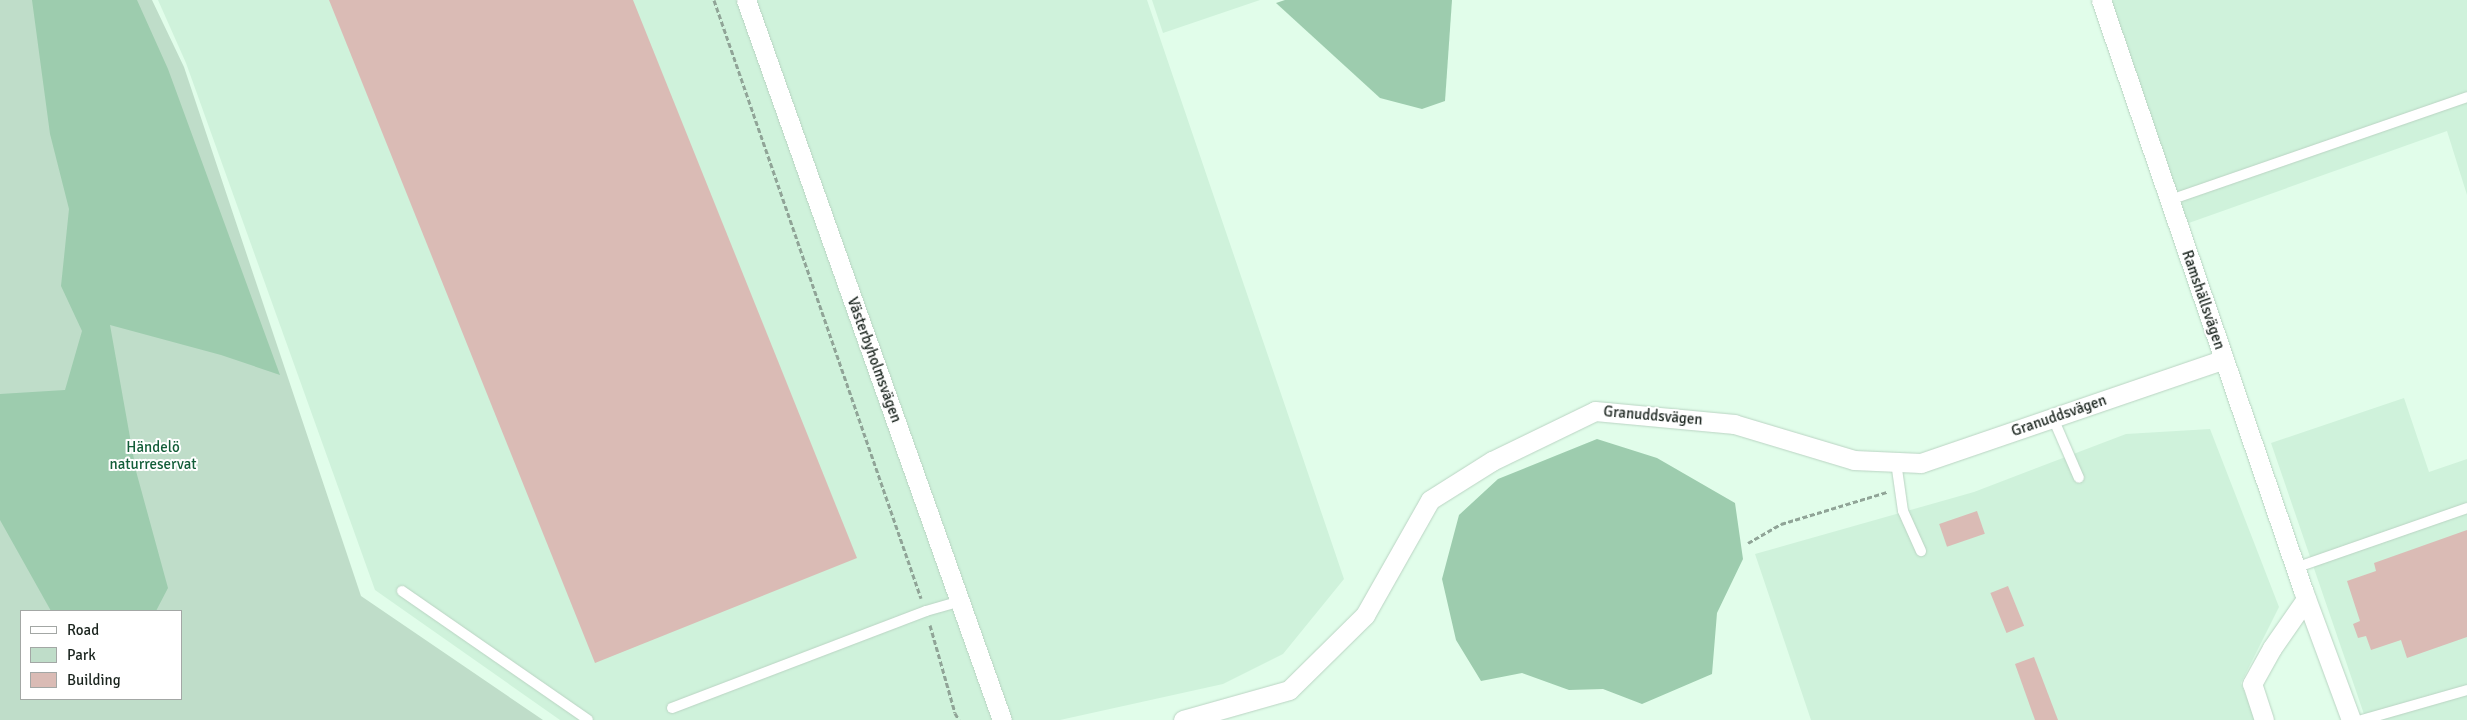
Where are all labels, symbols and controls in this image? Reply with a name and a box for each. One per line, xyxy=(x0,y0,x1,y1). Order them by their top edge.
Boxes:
street label: Ramshällsvägen xyxy=(2178,248,2228,352)
street label: Västerbyholmsvägen xyxy=(843,295,905,425)
street label: Granuddsvägen xyxy=(2009,391,2109,441)
street label: Granuddsvägen xyxy=(1603,403,1703,429)
park label: Händelö naturreservat xyxy=(110,438,196,473)
legend xyxy=(20,610,182,700)
text: Road xyxy=(67,621,99,639)
text: Park xyxy=(67,646,96,664)
text: Building xyxy=(67,671,121,689)

